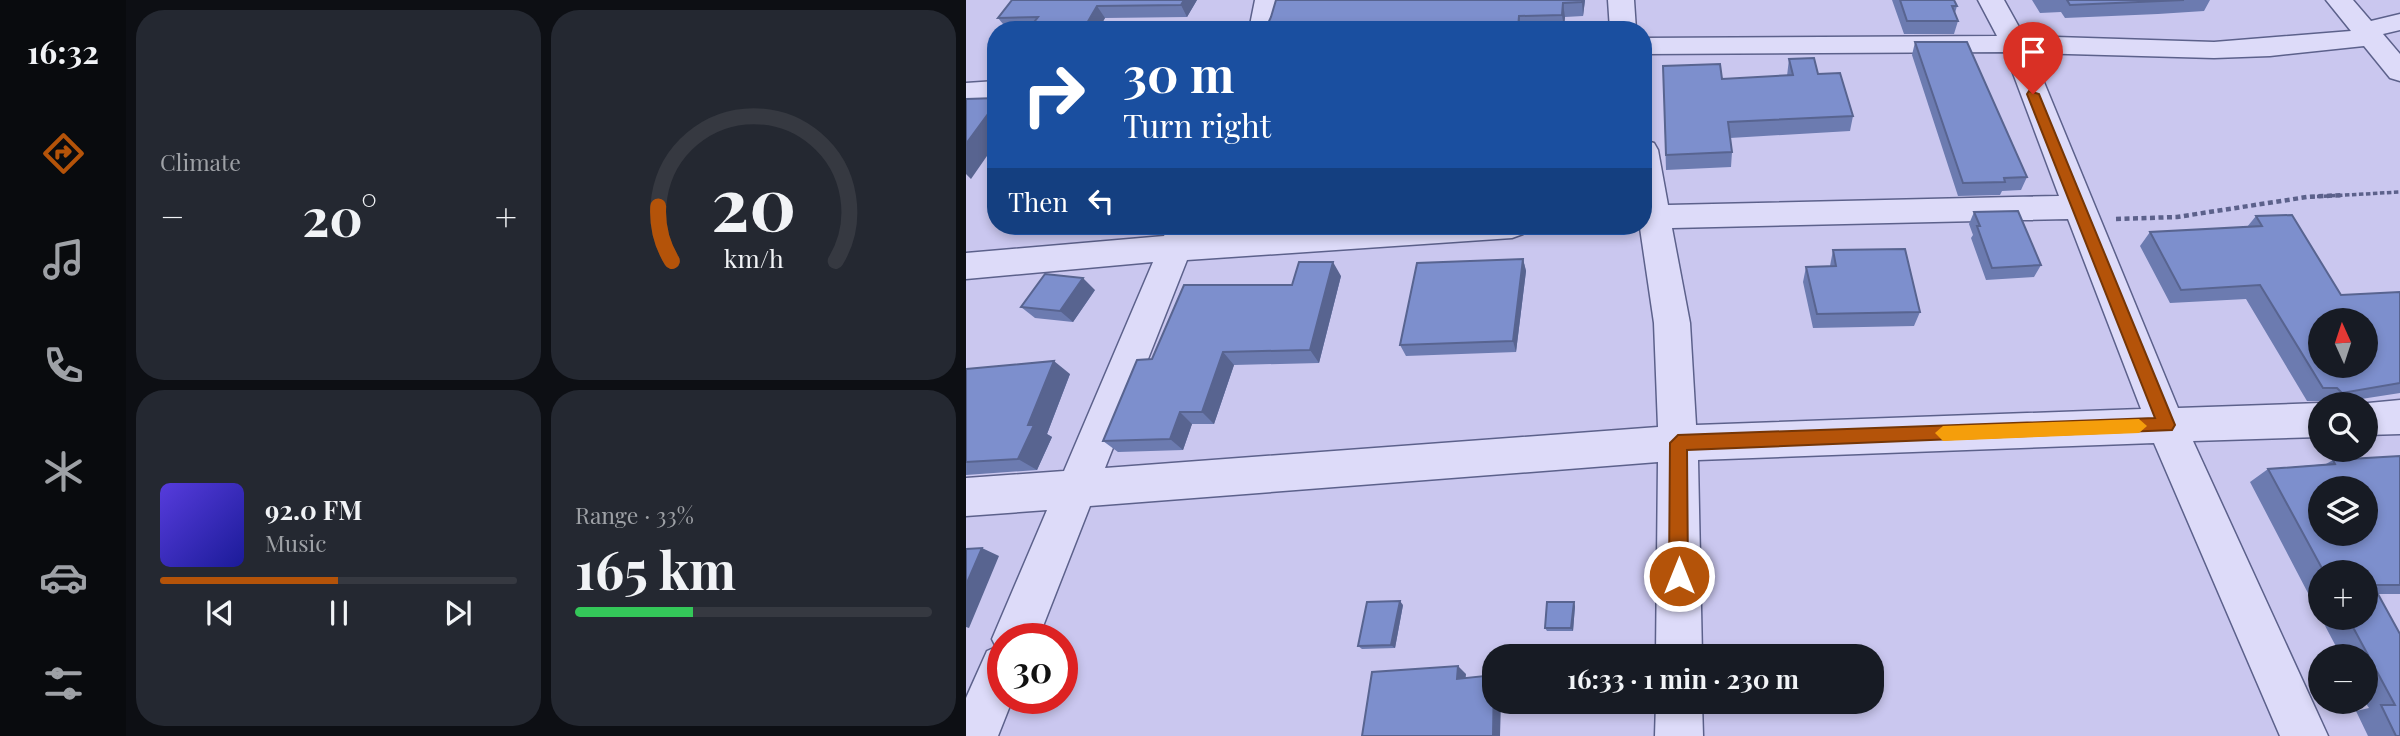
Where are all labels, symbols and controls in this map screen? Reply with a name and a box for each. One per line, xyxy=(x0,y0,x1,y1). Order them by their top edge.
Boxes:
pin xyxy=(2003,22,2063,94)
text: 16:32 xyxy=(27,29,99,72)
icon: arrive xyxy=(2014,33,2052,71)
text: 30 m xyxy=(1123,40,1234,105)
icon: right xyxy=(1008,49,1099,140)
text: Turn right xyxy=(1123,103,1271,146)
icon: directions xyxy=(39,129,88,178)
text: Climate xyxy=(160,146,241,177)
text: 20 xyxy=(711,152,796,249)
text: 20° xyxy=(302,181,377,250)
icon: left xyxy=(1082,182,1120,220)
text: Then xyxy=(1008,184,1068,219)
text: − xyxy=(160,190,185,241)
text: + xyxy=(495,190,517,241)
icon: music xyxy=(39,235,88,284)
text: km/h xyxy=(724,241,784,274)
north arrow xyxy=(2308,308,2378,378)
map controls xyxy=(2308,308,2378,714)
icon: phone xyxy=(39,341,88,390)
button: search xyxy=(2308,392,2378,462)
icon: climate xyxy=(39,447,88,496)
button: layers xyxy=(2308,476,2378,546)
text: 92.0 FM xyxy=(265,492,362,527)
text: Range · 33% xyxy=(575,499,694,530)
text: Music xyxy=(265,527,326,558)
text: 165 km xyxy=(575,534,736,603)
position arrow xyxy=(1642,539,1716,613)
icon: car xyxy=(39,553,88,602)
button: + xyxy=(2308,560,2378,630)
icon: previous xyxy=(201,594,239,632)
icon: pause xyxy=(320,594,358,632)
icon: next xyxy=(439,594,477,632)
speed limit sign: 30 xyxy=(987,623,1078,714)
button: − xyxy=(2308,644,2378,714)
icon: filters xyxy=(39,659,88,708)
text: 16:33 · 1 min · 230 m xyxy=(1567,661,1799,696)

